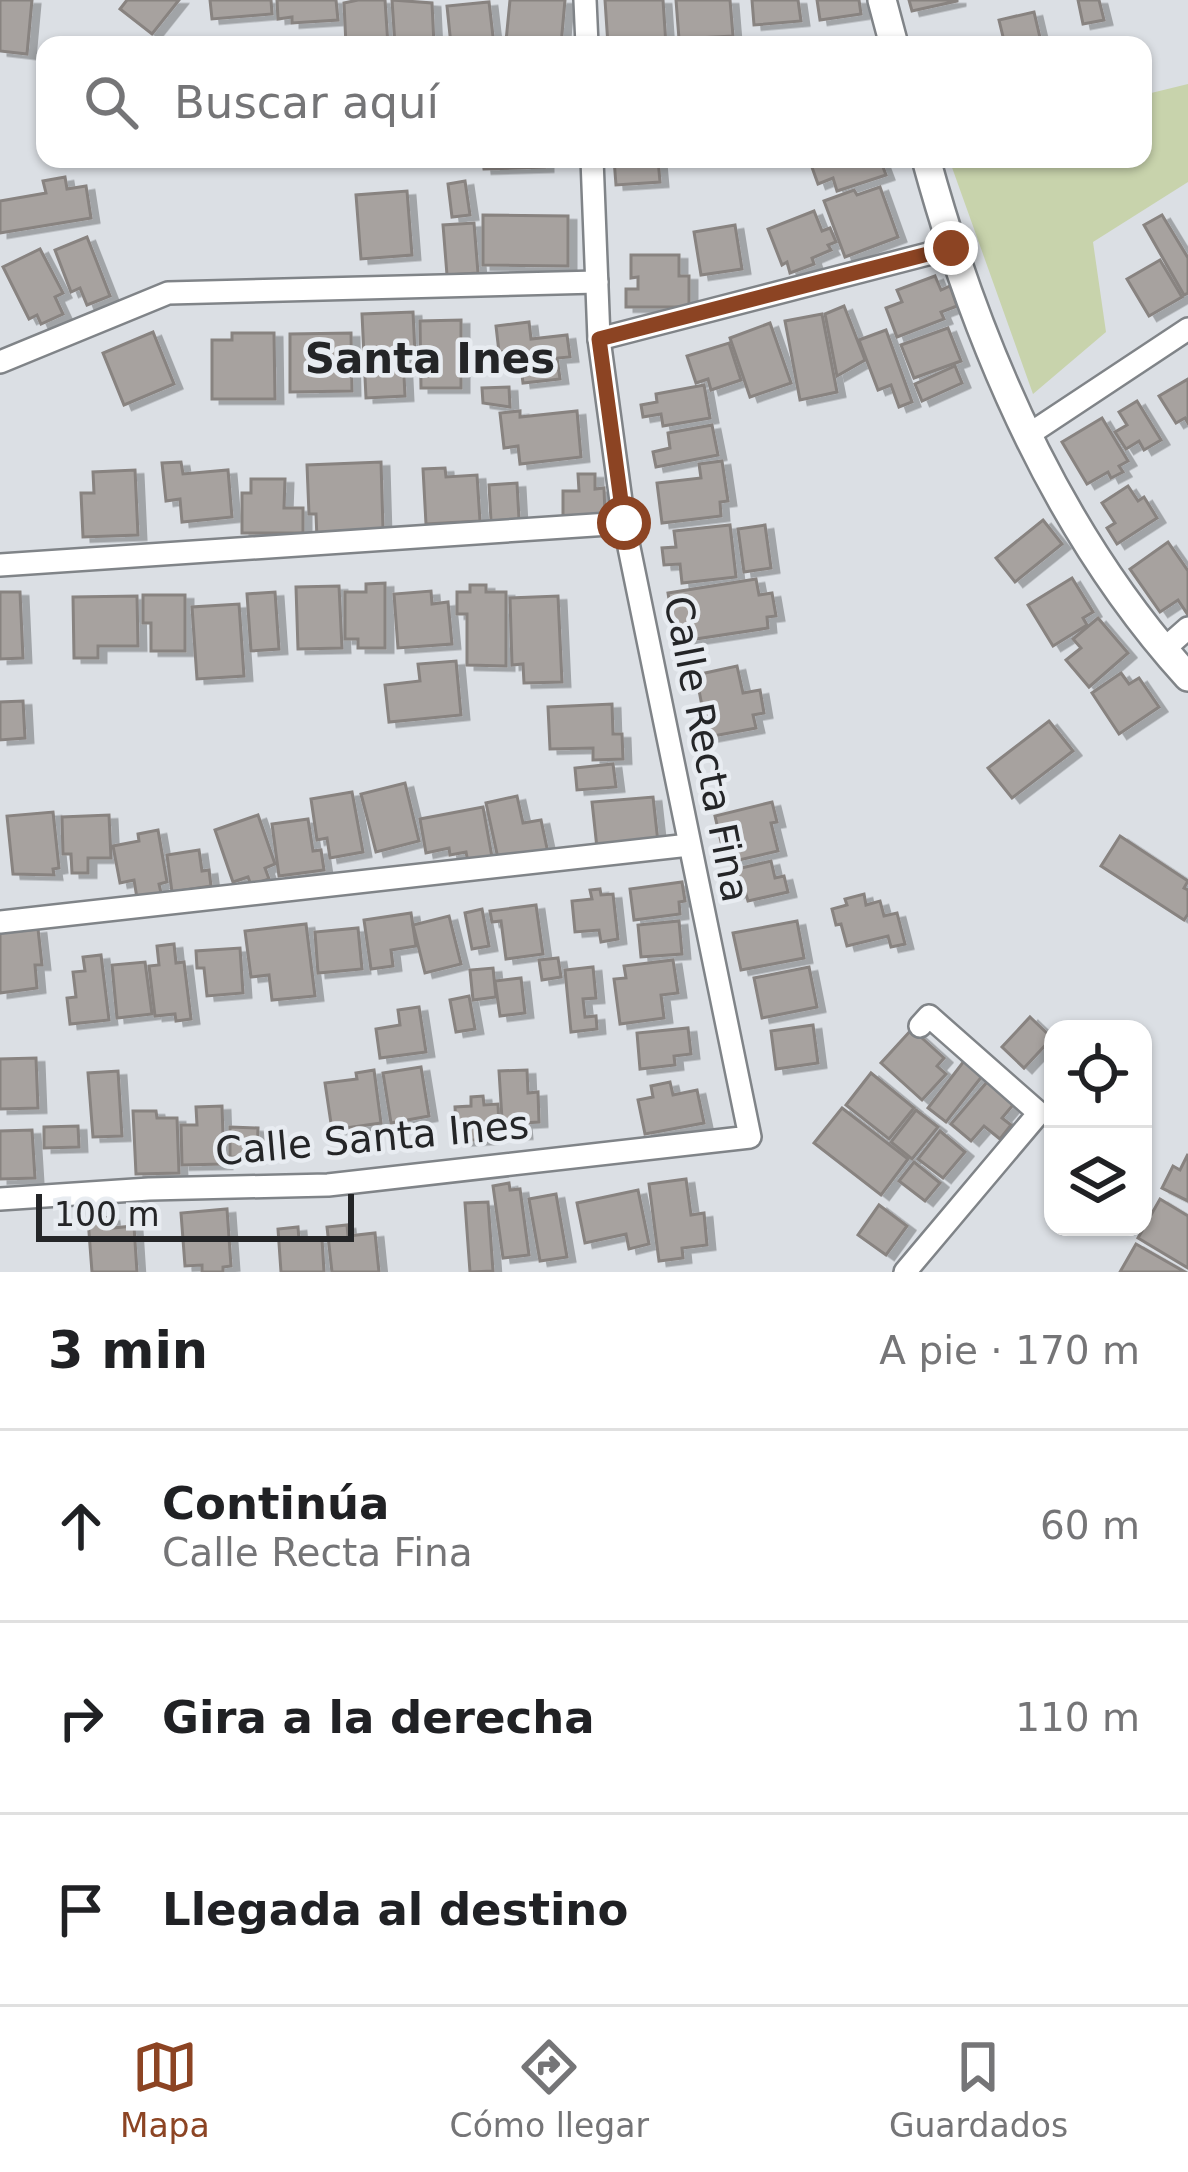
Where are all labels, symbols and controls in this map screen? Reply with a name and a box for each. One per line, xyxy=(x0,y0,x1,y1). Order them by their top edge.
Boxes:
search box xyxy=(36,36,1152,168)
icon: search xyxy=(78,69,144,135)
text: Buscar aquí xyxy=(174,76,439,129)
route end xyxy=(924,221,978,275)
district label: Santa Ines xyxy=(305,334,555,383)
route start xyxy=(597,496,651,550)
street label: Calle Recta Fina xyxy=(655,592,759,906)
map controls xyxy=(1044,1020,1152,1236)
button: locate xyxy=(1044,1020,1152,1128)
street label: Calle Santa Ines xyxy=(213,1102,531,1174)
button: layers xyxy=(1044,1128,1152,1236)
scale bar xyxy=(36,1188,354,1241)
text: 100 m xyxy=(54,1195,160,1234)
text: 3 min xyxy=(48,1321,208,1380)
text: A pie · 170 m xyxy=(879,1328,1140,1373)
text: Continúa xyxy=(162,1477,389,1530)
icon: ahead xyxy=(48,1493,114,1559)
text: 60 m xyxy=(1040,1503,1140,1548)
text: Calle Recta Fina xyxy=(162,1530,473,1575)
icon: right xyxy=(48,1685,114,1751)
text: Gira a la derecha xyxy=(162,1691,595,1744)
text: 110 m xyxy=(1015,1695,1140,1740)
icon: arrive xyxy=(48,1877,114,1943)
text: Llegada al destino xyxy=(162,1883,628,1936)
tab: Mapa xyxy=(120,2034,210,2145)
tab: Cómo llegar xyxy=(450,2034,649,2145)
tab: Guardados xyxy=(889,2034,1068,2145)

